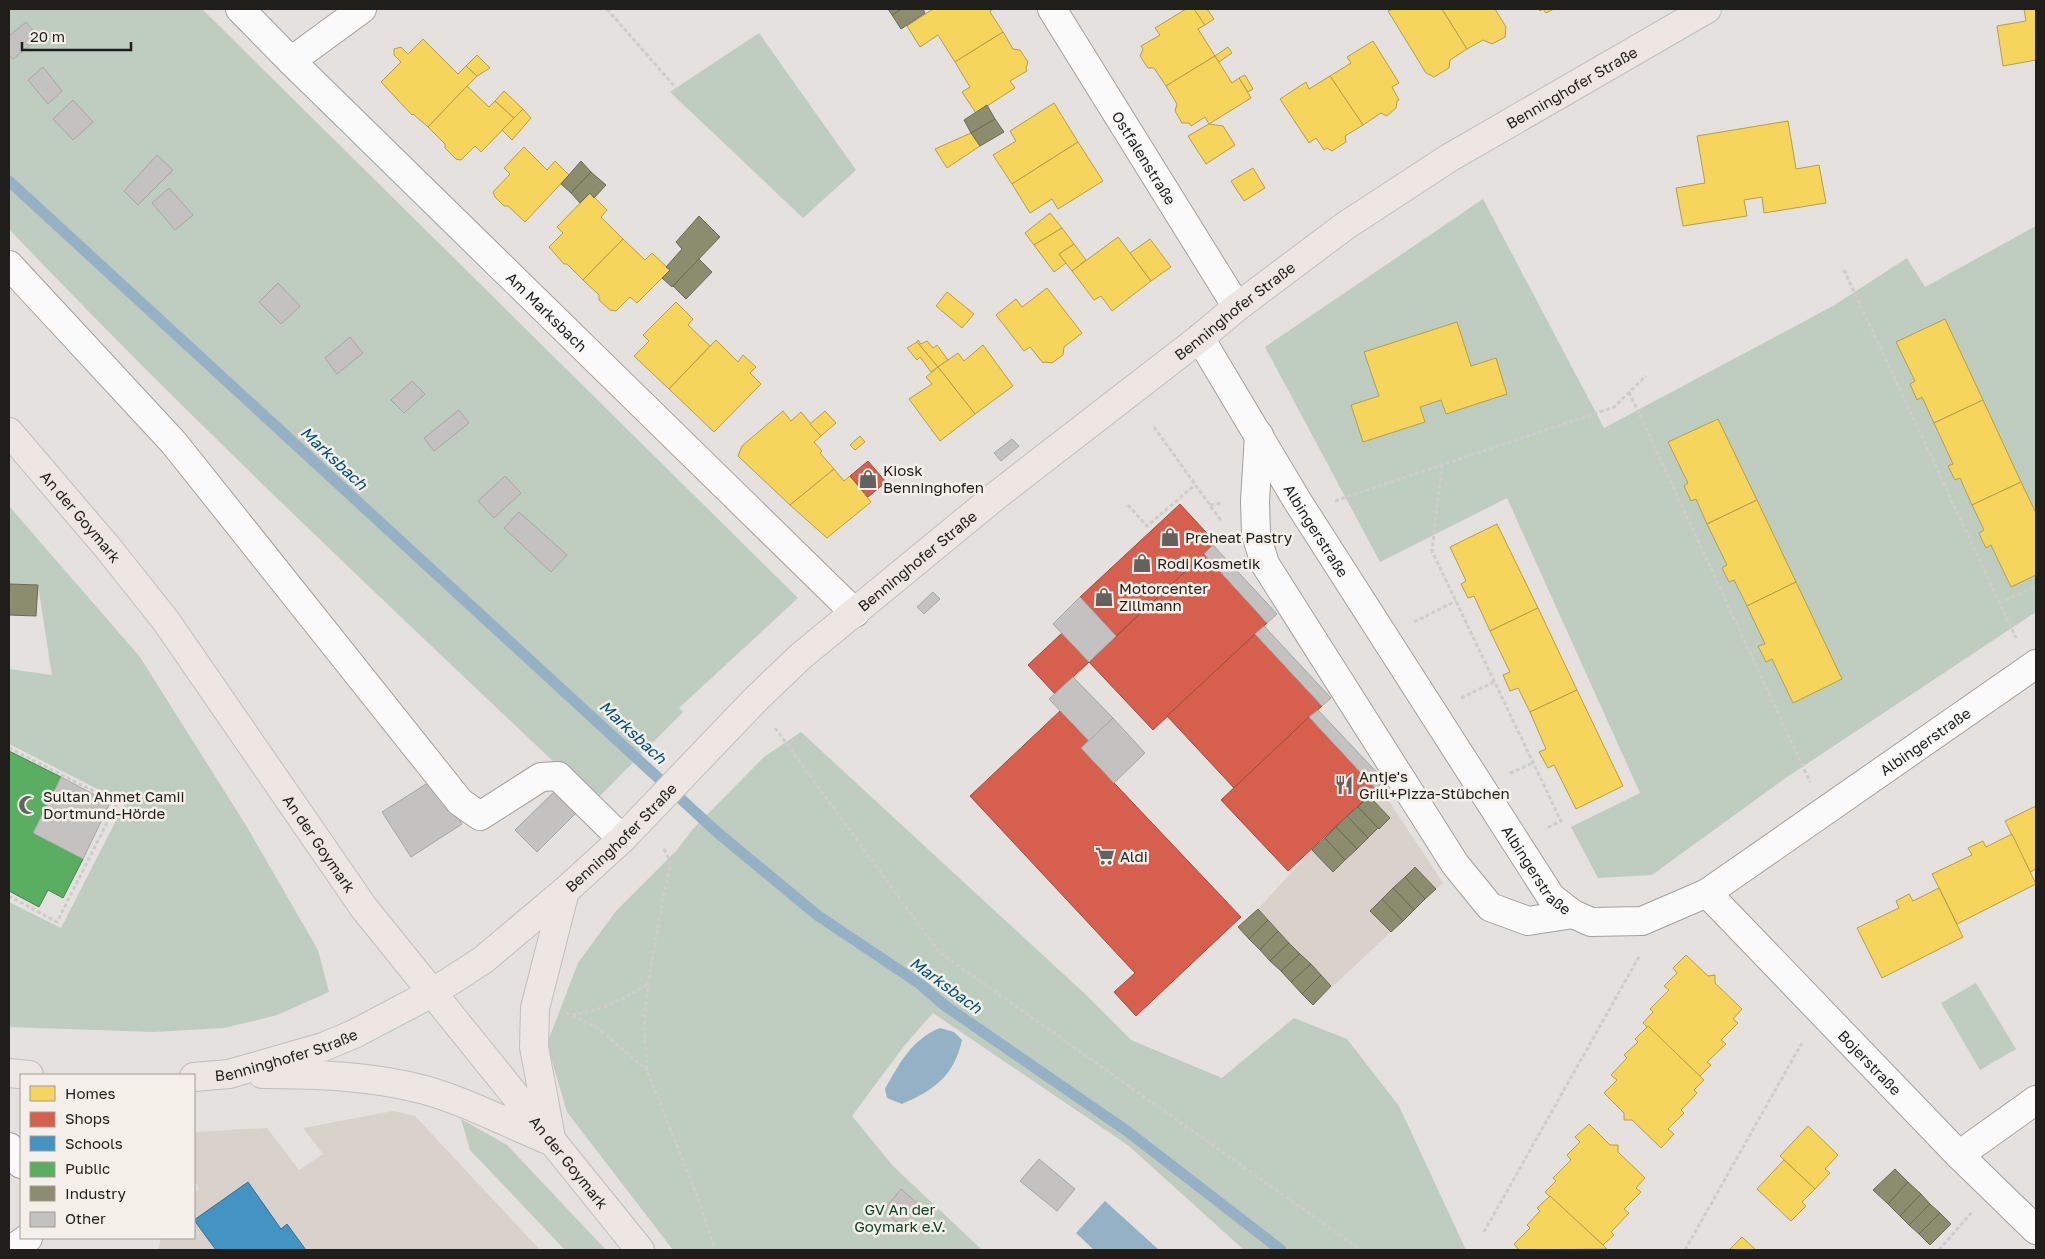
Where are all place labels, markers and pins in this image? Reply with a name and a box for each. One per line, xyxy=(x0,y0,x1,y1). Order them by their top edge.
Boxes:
place label: Kiosk Benninghofen xyxy=(883,461,984,496)
shop icon: Kiosk Benninghofen xyxy=(857,468,879,490)
shop icon: Preheat Pastry xyxy=(1159,526,1181,548)
place label: Preheat Pastry xyxy=(1185,528,1293,546)
shop icon: Rodi Kosmetik xyxy=(1131,552,1153,574)
place label: Rodi Kosmetik xyxy=(1157,554,1261,572)
place label: Motorcenter Zillmann xyxy=(1119,579,1208,614)
shop icon: Motorcenter Zillmann xyxy=(1093,586,1115,608)
place label: Antje's Grill+Pizza-Stübchen xyxy=(1359,767,1510,802)
restaurant icon: Antje's Grill+Pizza-Stübchen xyxy=(1333,774,1355,796)
place label: Sultan Ahmet Camii Dortmund-Hörde xyxy=(43,787,185,822)
mosque icon: Sultan Ahmet Camii Dortmund-Hörde xyxy=(17,794,39,816)
supermarket icon: Aldi xyxy=(1094,845,1116,867)
place label: Aldi xyxy=(1120,847,1148,865)

